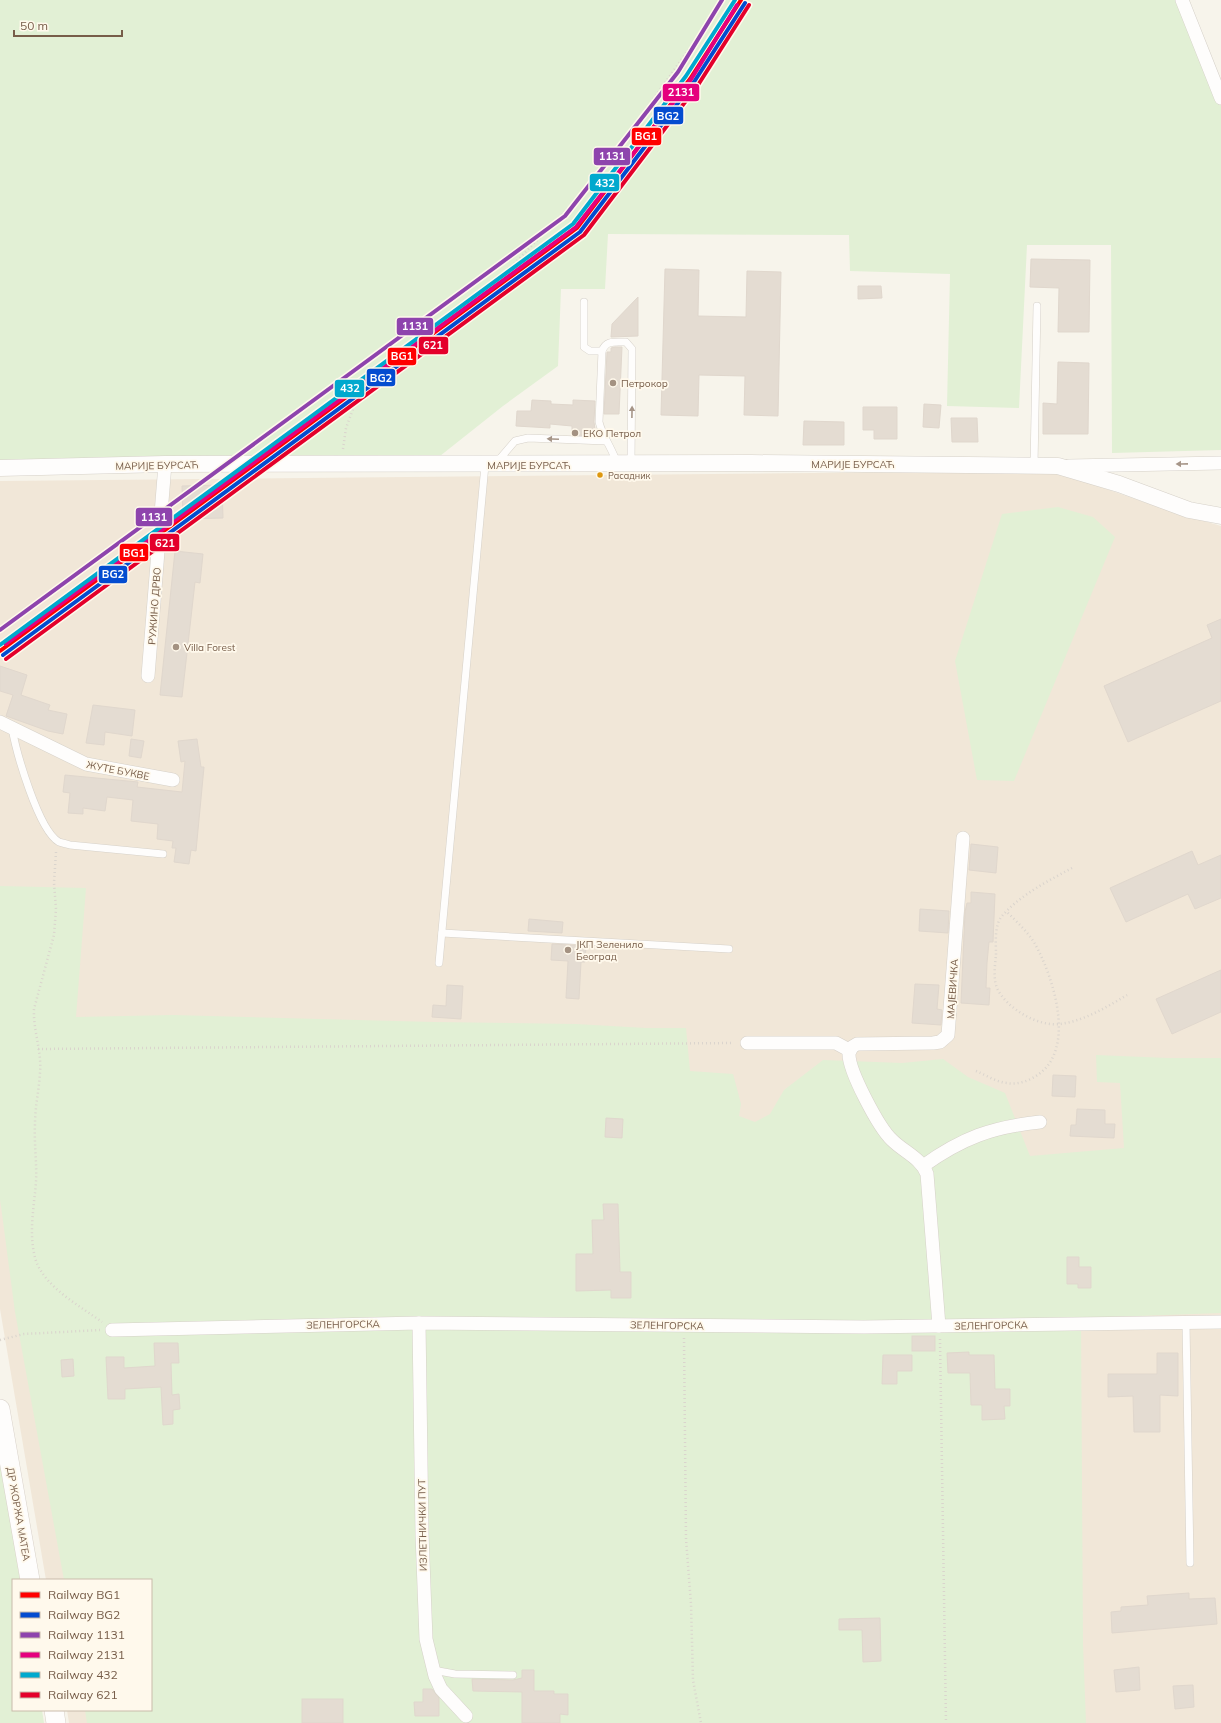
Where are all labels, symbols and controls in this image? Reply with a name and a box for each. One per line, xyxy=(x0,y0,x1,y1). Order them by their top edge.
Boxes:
scale bar xyxy=(14,12,122,38)
text: 50 m xyxy=(20,18,48,33)
line badge: 2131 xyxy=(662,83,700,102)
text: 2131 xyxy=(668,85,695,99)
line badge: BG2 xyxy=(653,106,684,125)
text: BG2 xyxy=(657,109,680,123)
line badge: BG1 xyxy=(631,127,662,146)
text: BG1 xyxy=(635,129,658,143)
line badge: 1131 xyxy=(593,147,631,166)
text: 1131 xyxy=(599,149,626,163)
line badge: 432 xyxy=(589,173,620,192)
text: 432 xyxy=(595,176,615,190)
line badge: 1131 xyxy=(396,317,434,336)
text: 1131 xyxy=(402,319,429,333)
line badge: 621 xyxy=(418,336,449,355)
text: 621 xyxy=(423,338,443,352)
line badge: BG1 xyxy=(387,347,417,366)
text: BG1 xyxy=(391,349,414,363)
line badge: BG2 xyxy=(366,368,396,387)
text: BG2 xyxy=(370,371,393,385)
place label: Петрокор xyxy=(621,377,668,390)
marker: Петрокор xyxy=(608,378,618,388)
line badge: 432 xyxy=(334,379,365,398)
text: 432 xyxy=(340,381,360,395)
one-way arrow xyxy=(629,405,635,418)
place label: ЕКО Петрол xyxy=(583,427,641,440)
marker: ЕКО Петрол xyxy=(570,428,580,438)
one-way arrow xyxy=(546,436,559,442)
street label: МАРИЈЕ БУРСАЋ xyxy=(115,458,199,473)
street label: МАРИЈЕ БУРСАЋ xyxy=(811,458,895,471)
street label: МАРИЈЕ БУРСАЋ xyxy=(487,459,571,472)
one-way arrow xyxy=(1175,461,1188,467)
marker: Расадник xyxy=(595,470,605,480)
place label: Расадник xyxy=(608,470,650,481)
line badge: 1131 xyxy=(135,507,173,527)
text: 1131 xyxy=(141,510,168,524)
line badge: 621 xyxy=(149,533,180,552)
text: 621 xyxy=(155,536,175,550)
line badge: BG1 xyxy=(119,543,149,562)
text: BG1 xyxy=(123,546,146,560)
line badge: BG2 xyxy=(98,565,128,584)
text: BG2 xyxy=(102,567,125,581)
street label: РУЖИНО ДРВО xyxy=(145,567,164,645)
place label: Villa Forest xyxy=(184,641,236,654)
marker: Villa Forest xyxy=(171,642,181,652)
street label: ЖУТЕ БУКВЕ xyxy=(85,758,151,783)
place label: ЈКП Зеленило Београд xyxy=(576,938,643,963)
marker: ЈКП Зеленило Београд xyxy=(563,945,573,955)
street label: МАЈЕВИЧКА xyxy=(944,958,961,1020)
street label: ЗЕЛЕНГОРСКА xyxy=(306,1317,381,1332)
street label: ЗЕЛЕНГОРСКА xyxy=(630,1318,705,1333)
street label: ЗЕЛЕНГОРСКА xyxy=(954,1318,1029,1333)
street label: ДР ЖОРЖА МАТЕА xyxy=(4,1466,33,1563)
street label: ИЗЛЕТНИЧКИ ПУТ xyxy=(415,1479,430,1571)
legend xyxy=(12,1579,152,1711)
text: Railway BG1 xyxy=(48,1587,120,1602)
text: Railway BG2 xyxy=(48,1607,120,1622)
text: Railway 1131 xyxy=(48,1627,125,1642)
text: Railway 2131 xyxy=(48,1647,125,1662)
text: Railway 432 xyxy=(48,1667,118,1682)
text: Railway 621 xyxy=(48,1687,118,1702)

